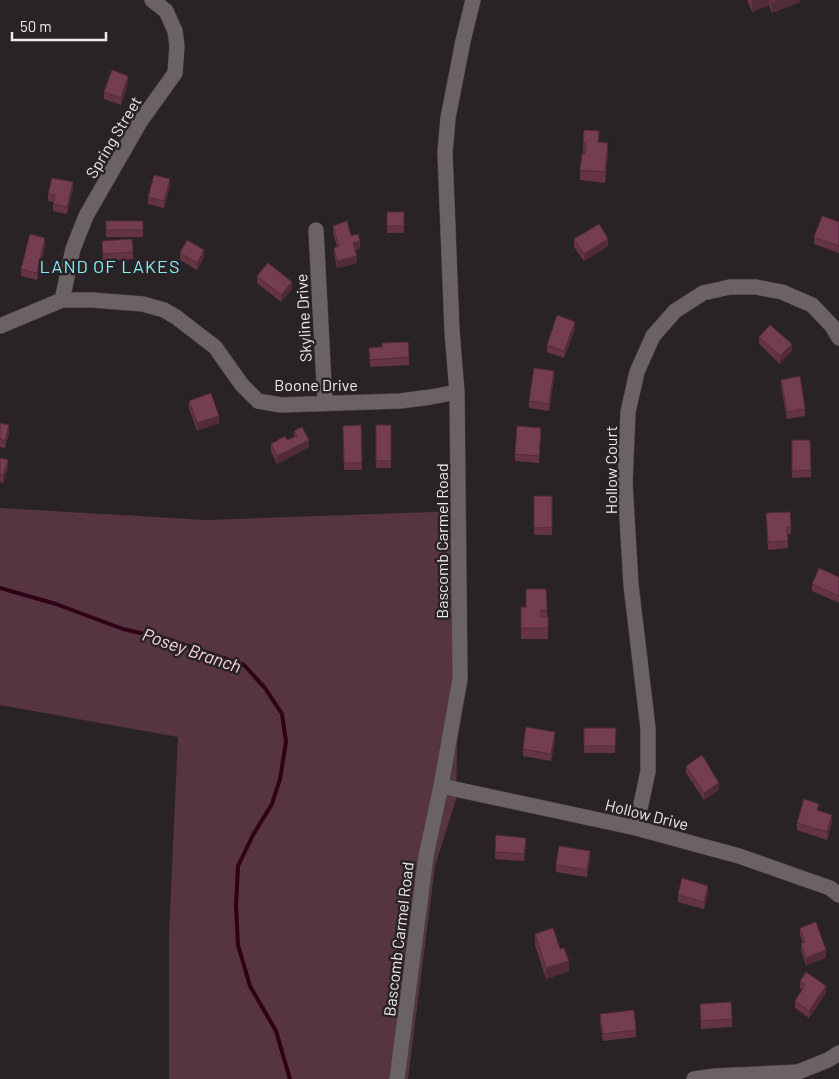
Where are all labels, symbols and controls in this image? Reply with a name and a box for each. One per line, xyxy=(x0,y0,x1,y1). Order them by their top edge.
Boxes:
scale bar xyxy=(12,10,106,42)
text: 50 m xyxy=(20,17,52,35)
street label: Spring Street xyxy=(81,93,145,181)
district label: LAND OF LAKES xyxy=(40,255,180,277)
street label: Skyline Drive xyxy=(291,273,315,363)
street label: Boone Drive xyxy=(274,375,358,394)
street label: Hollow Court xyxy=(601,426,620,514)
street label: Bascomb Carmel Road xyxy=(432,463,451,619)
water label: Posey Branch xyxy=(140,623,244,677)
street label: Hollow Drive xyxy=(603,794,691,834)
street label: Bascomb Carmel Road xyxy=(379,861,417,1017)

